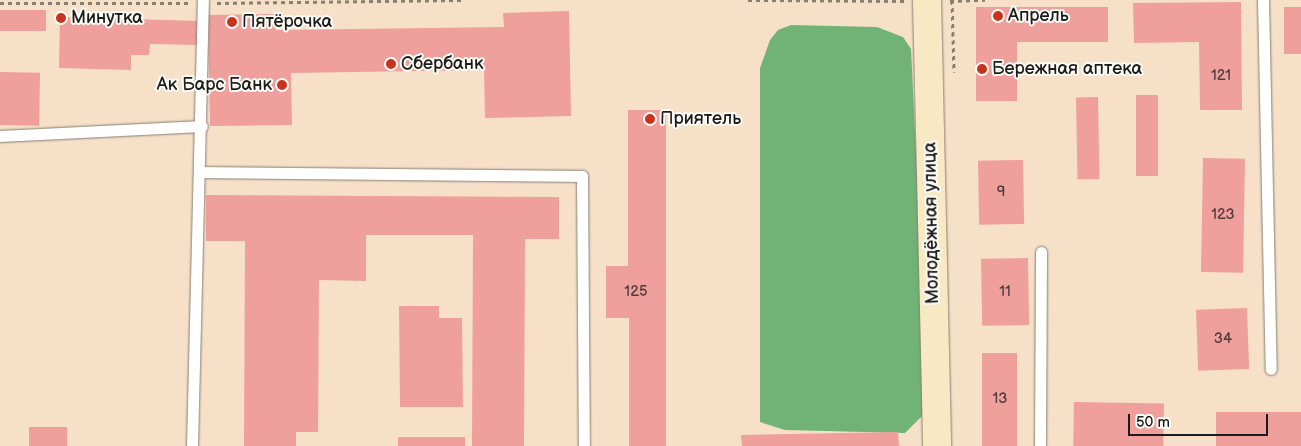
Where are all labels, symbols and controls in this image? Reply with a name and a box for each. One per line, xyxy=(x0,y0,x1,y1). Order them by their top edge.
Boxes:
place label: Апрель xyxy=(1008,5,1069,27)
place label: Минутка xyxy=(71,7,143,29)
marker: Апрель xyxy=(992,10,1004,22)
place label: Пятёрочка xyxy=(242,11,332,33)
marker: Минутка xyxy=(55,12,67,24)
marker: Пятёрочка xyxy=(226,16,238,28)
place label: Сбербанк xyxy=(401,53,483,75)
marker: Сбербанк xyxy=(385,58,397,70)
place label: Бережная аптека xyxy=(992,58,1142,80)
marker: Бережная аптека xyxy=(976,63,988,75)
house number: 121 xyxy=(1211,67,1231,85)
place label: Ак Барс Банк xyxy=(157,74,272,96)
marker: Ак Барс Банк xyxy=(276,79,288,91)
place label: Приятель xyxy=(660,108,741,130)
marker: Приятель xyxy=(644,113,656,125)
street label: Молодёжная улица xyxy=(920,142,944,304)
house number: 9 xyxy=(997,183,1005,201)
house number: 123 xyxy=(1211,206,1235,224)
house number: 125 xyxy=(624,283,648,301)
house number: 11 xyxy=(999,283,1011,301)
house number: 34 xyxy=(1214,330,1232,348)
house number: 13 xyxy=(992,390,1008,408)
scale bar xyxy=(1131,404,1271,436)
text: 50 m xyxy=(1136,413,1170,432)

